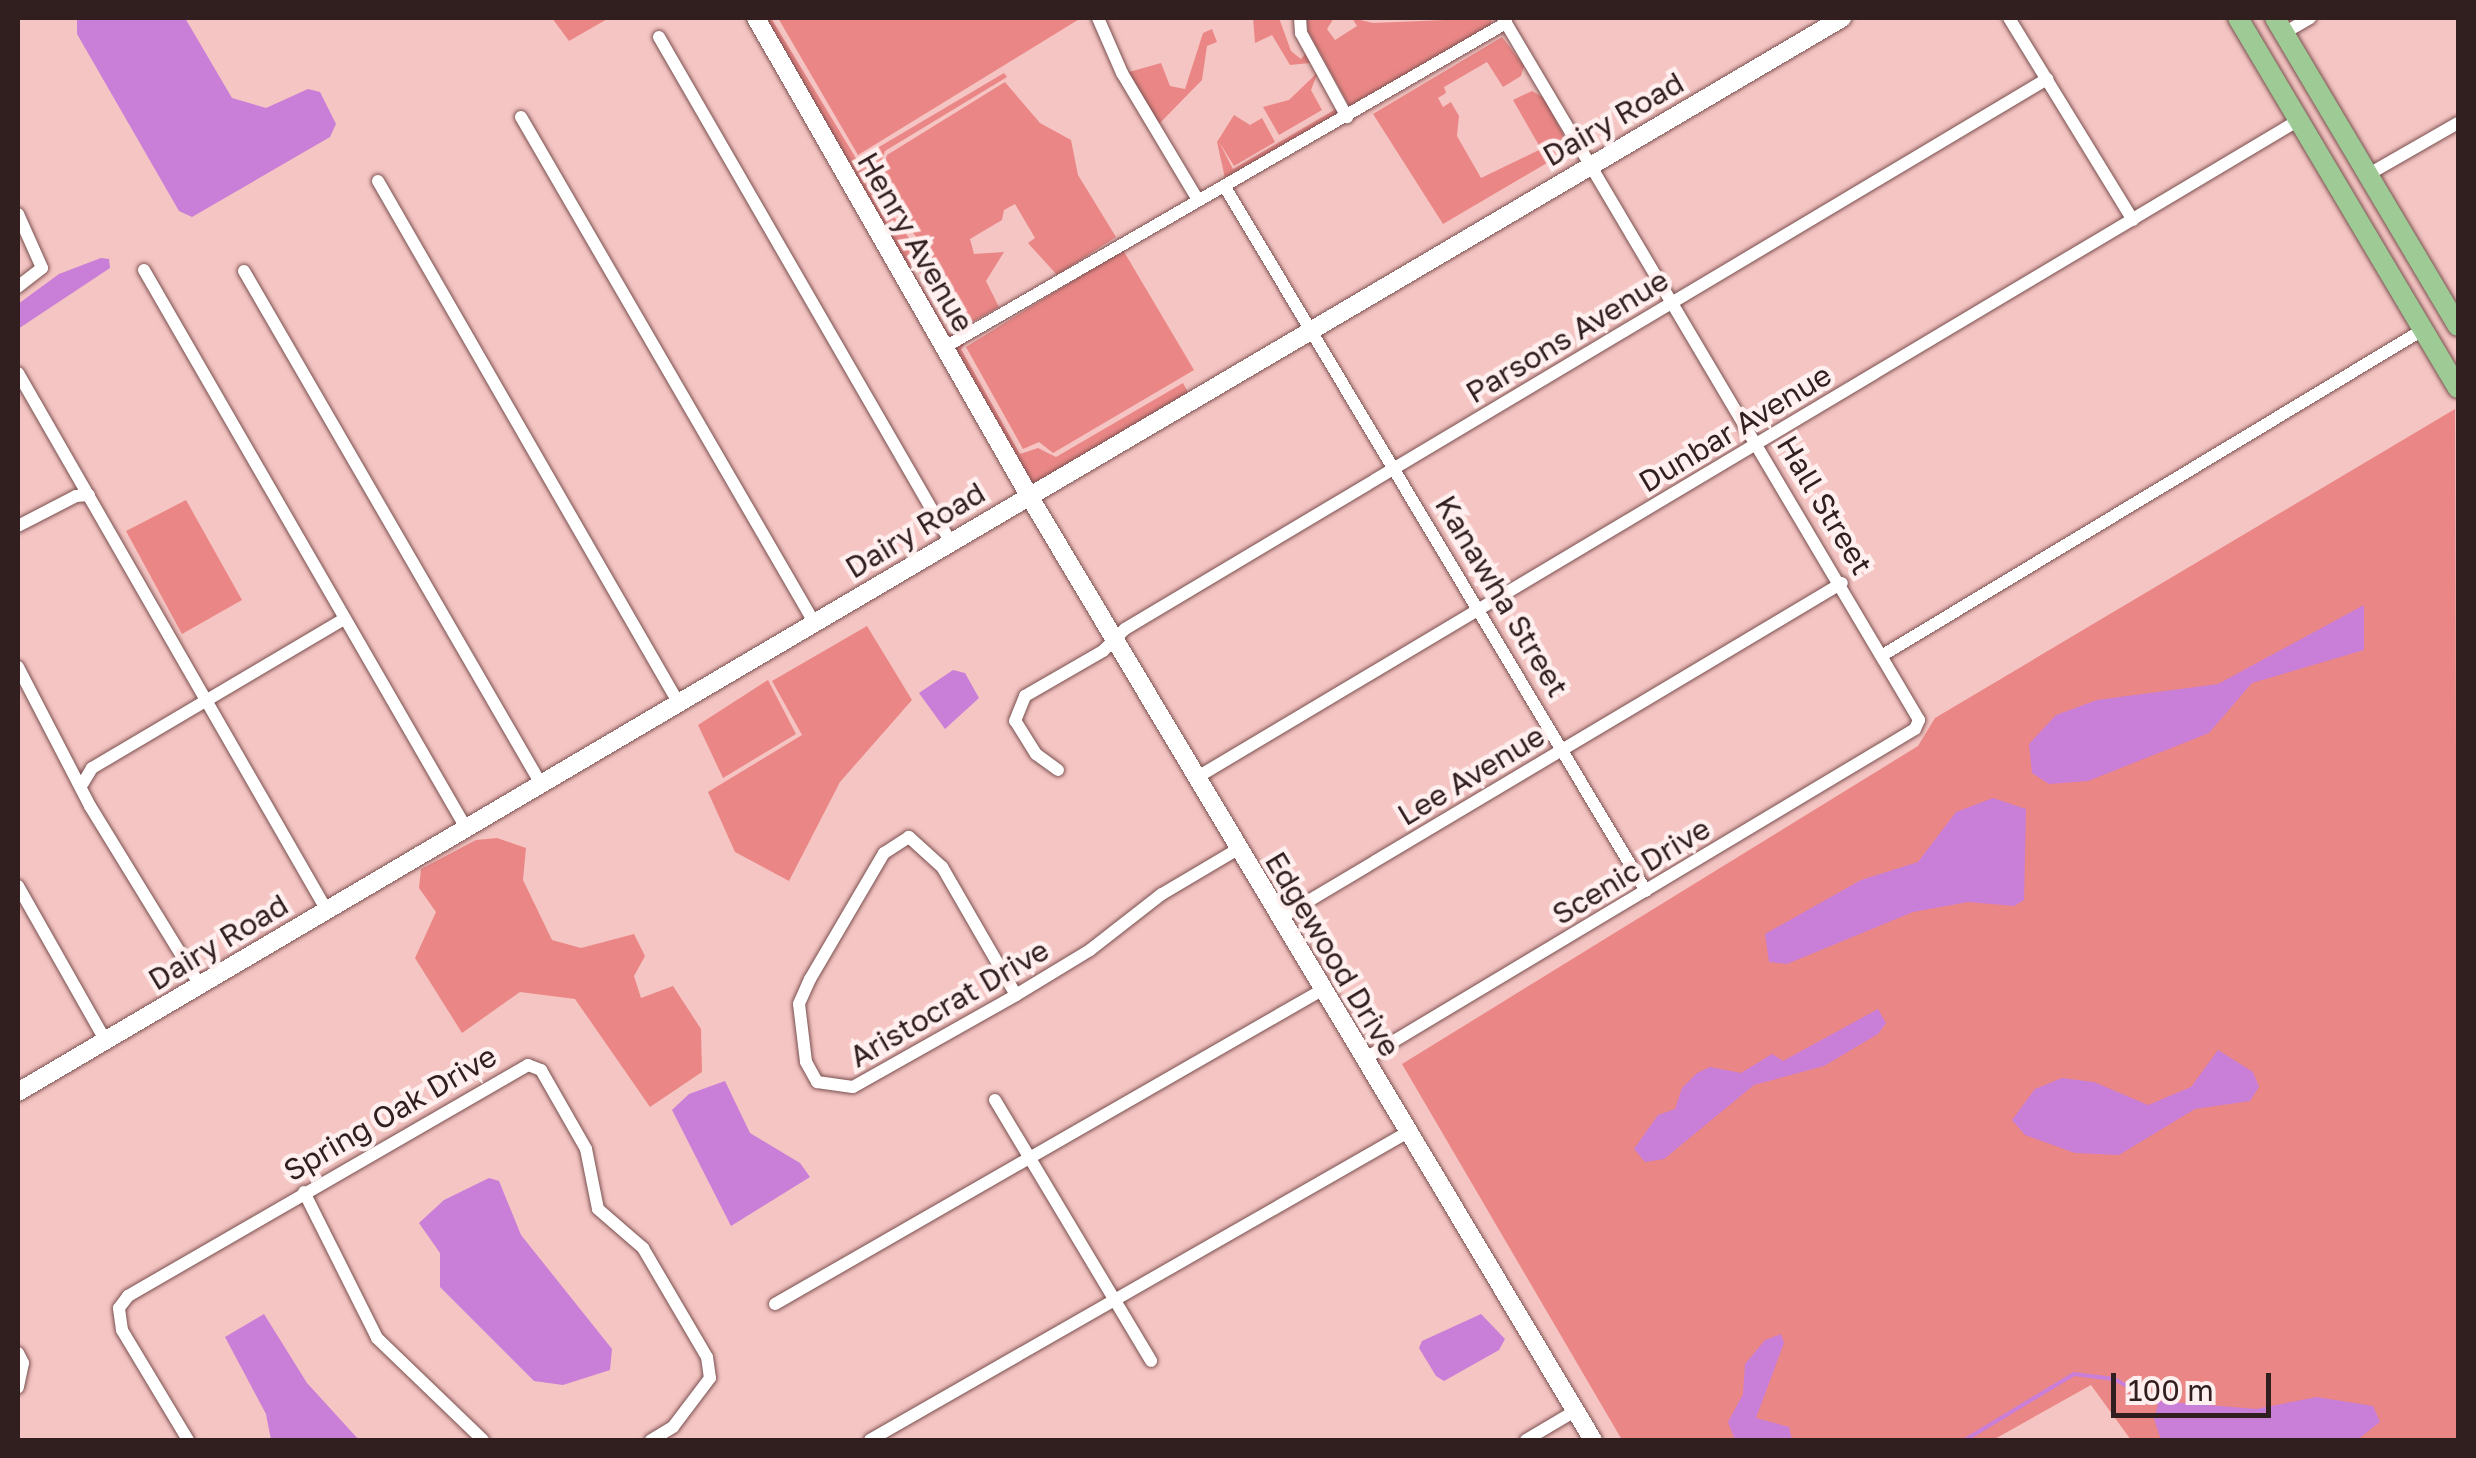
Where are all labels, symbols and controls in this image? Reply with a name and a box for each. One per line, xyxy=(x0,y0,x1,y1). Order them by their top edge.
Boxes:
street label: Dairy Road xyxy=(1536,64,1690,174)
street label: Henry Avenue xyxy=(850,146,982,338)
street label: Parsons Avenue xyxy=(1459,261,1675,411)
street label: Dunbar Avenue xyxy=(1632,356,1838,500)
street label: Hall Street xyxy=(1770,429,1880,581)
street label: Dairy Road xyxy=(839,474,991,586)
street label: Kanawha Street xyxy=(1428,489,1576,703)
street label: Lee Avenue xyxy=(1391,717,1551,833)
street label: Scenic Drive xyxy=(1546,810,1716,932)
street label: Edgewood Drive xyxy=(1258,845,1408,1063)
street label: Dairy Road xyxy=(142,886,294,998)
street label: Aristocrat Drive xyxy=(843,931,1055,1075)
street label: Spring Oak Drive xyxy=(277,1037,503,1189)
scale bar xyxy=(2116,1353,2276,1415)
text: 100 m xyxy=(2128,1372,2214,1408)

